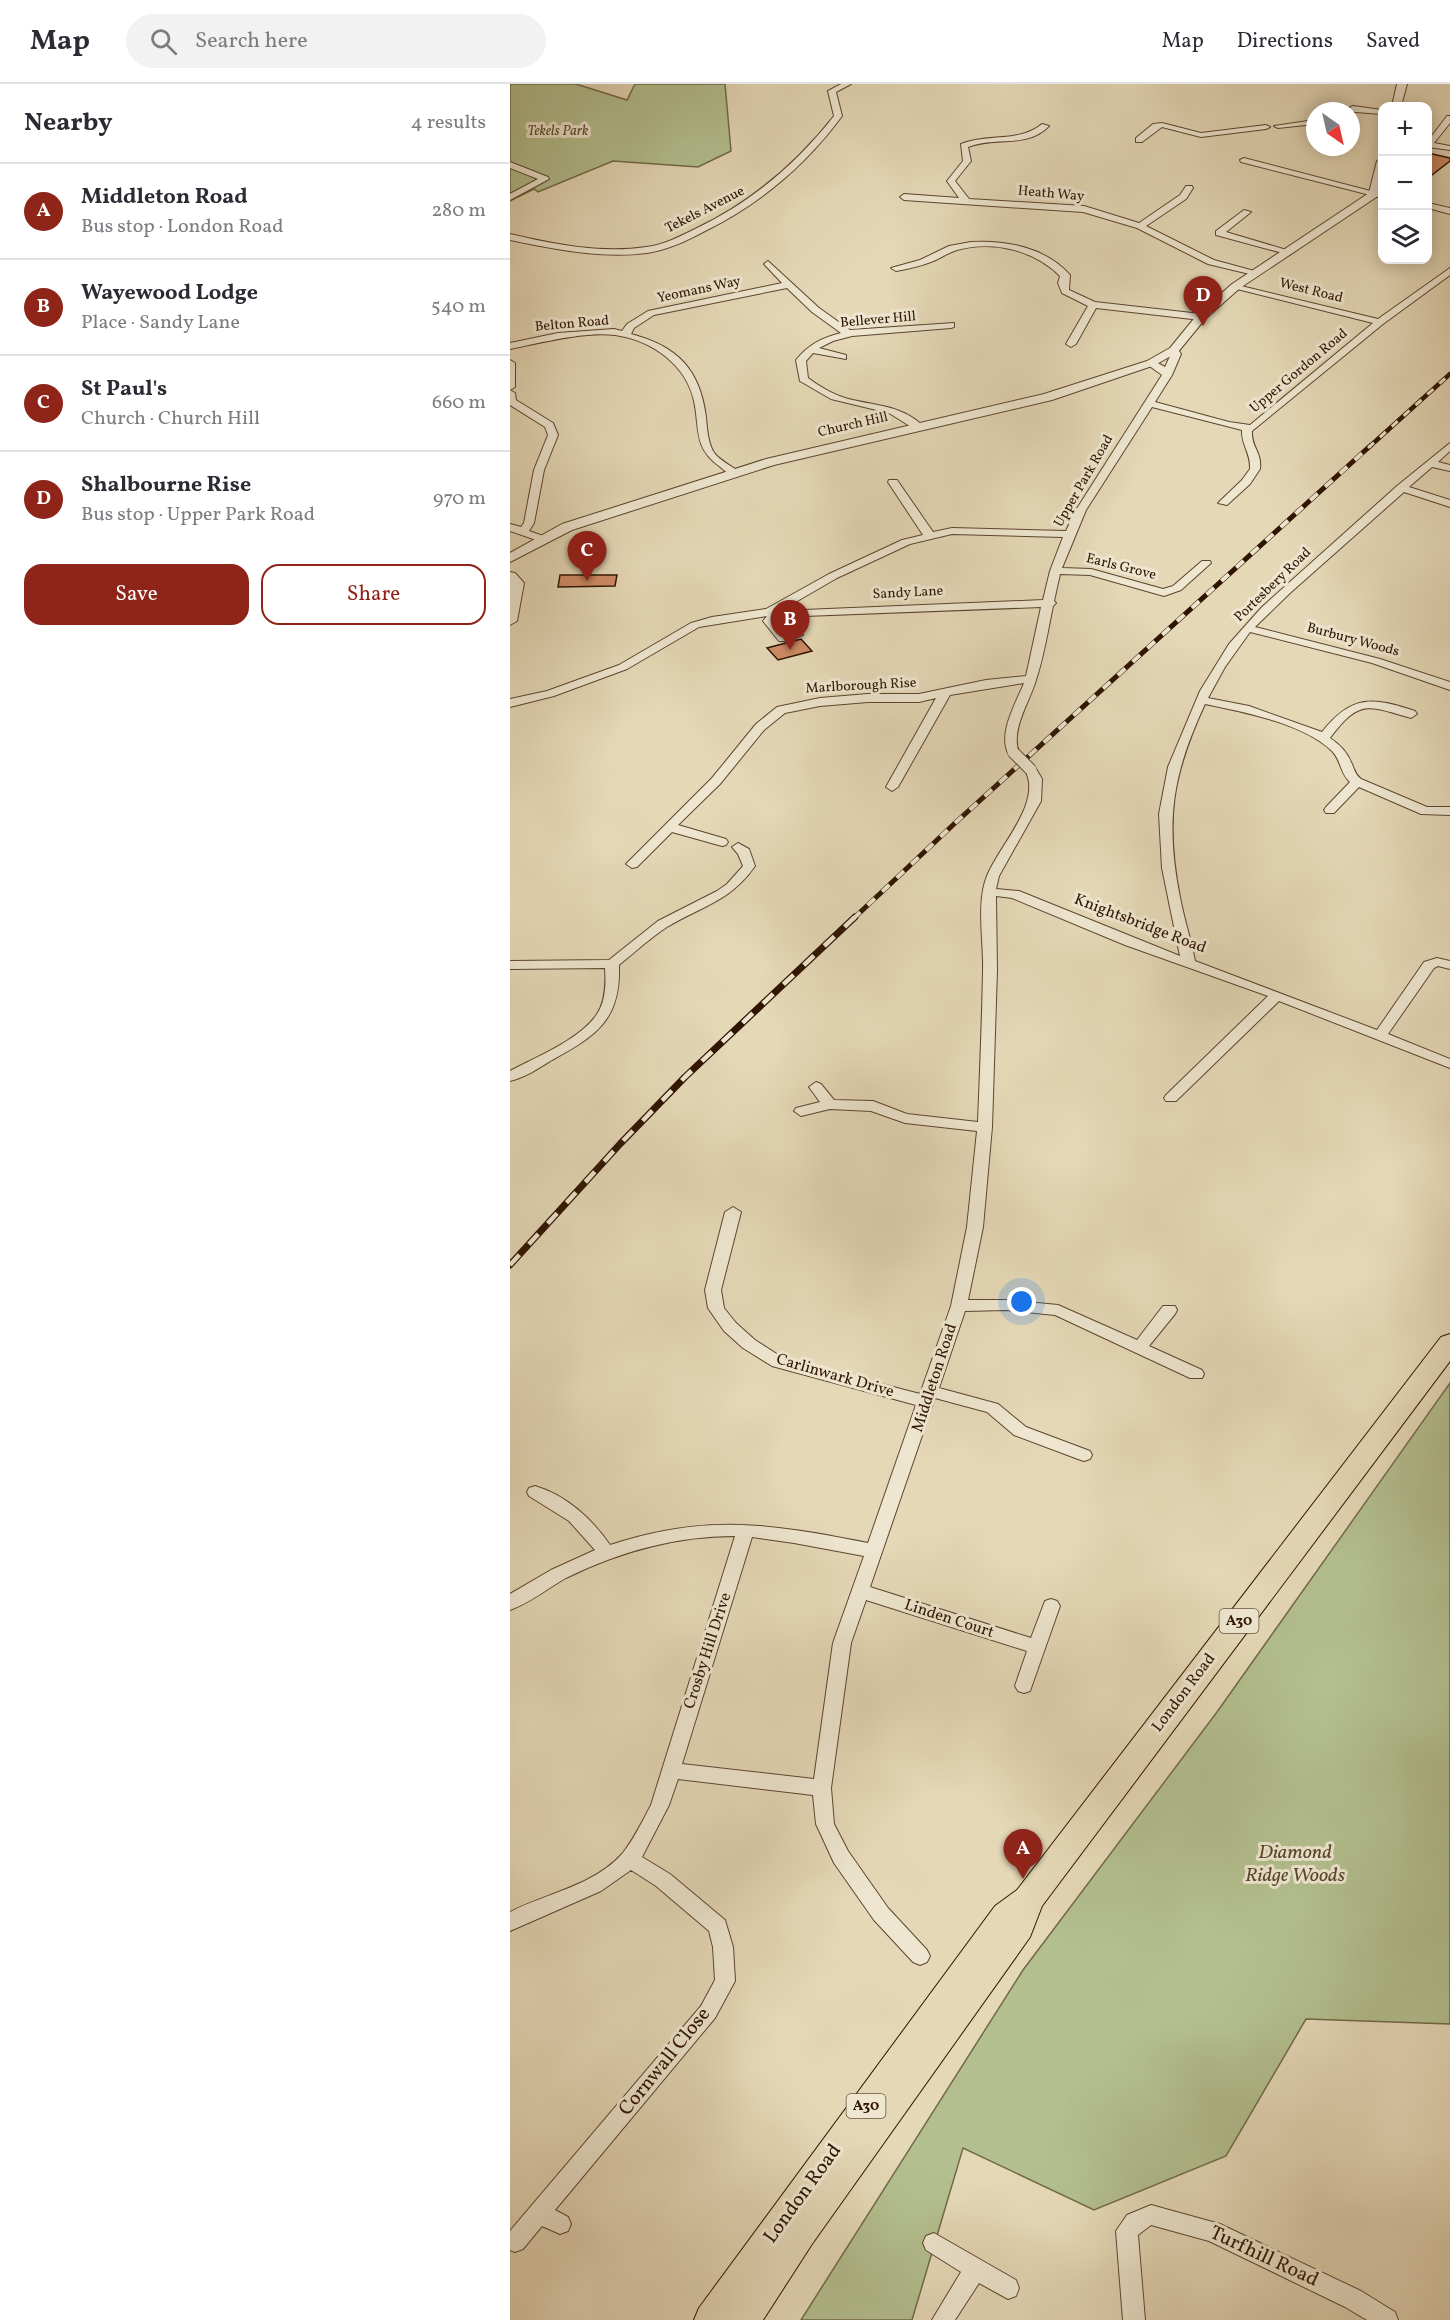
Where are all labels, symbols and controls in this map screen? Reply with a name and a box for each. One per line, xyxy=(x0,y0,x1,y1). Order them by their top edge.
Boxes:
search box xyxy=(126,14,546,68)
text: Map xyxy=(30,22,90,61)
icon: search xyxy=(147,25,180,58)
text: Search here xyxy=(195,26,308,57)
text: Map xyxy=(1162,27,1204,56)
text: Directions xyxy=(1237,27,1333,56)
text: Saved xyxy=(1366,27,1420,56)
north arrow xyxy=(1306,102,1360,156)
map controls xyxy=(1378,102,1432,264)
button: + xyxy=(1378,102,1432,156)
text: Nearby xyxy=(24,105,113,141)
text: 4 results xyxy=(411,109,486,137)
park label: Tekels Park xyxy=(527,122,589,141)
button: − xyxy=(1378,156,1432,210)
text: Middleton Road xyxy=(81,182,248,213)
street label: Tekels Avenue xyxy=(662,182,748,238)
street label: Heath Way xyxy=(1017,182,1086,206)
text: A xyxy=(36,197,51,225)
text: 280 m xyxy=(431,197,486,225)
button: layers xyxy=(1378,210,1432,264)
text: Bus stop · London Road xyxy=(81,213,284,241)
street label: Yeomans Way xyxy=(655,272,743,308)
street label: West Road xyxy=(1277,274,1345,308)
pin: D xyxy=(1184,276,1222,326)
text: Wayewood Lodge xyxy=(81,278,258,309)
text: B xyxy=(37,293,50,321)
text: 540 m xyxy=(431,293,486,321)
street label: Bellever Hill xyxy=(839,307,917,333)
text: Place · Sandy Lane xyxy=(81,309,240,337)
street label: Belton Road xyxy=(534,311,610,337)
street label: Upper Gordon Road xyxy=(1246,324,1352,418)
text: St Paul's xyxy=(81,374,167,405)
text: C xyxy=(37,389,50,417)
text: 660 m xyxy=(432,389,486,417)
text: Church · Church Hill xyxy=(81,405,260,433)
street label: Church Hill xyxy=(816,408,890,442)
street label: Upper Park Road xyxy=(1050,431,1118,531)
text: Shalbourne Rise xyxy=(81,470,251,501)
text: D xyxy=(36,485,51,513)
text: 970 m xyxy=(433,485,486,513)
text: Bus stop · Upper Park Road xyxy=(81,501,315,529)
pin: C xyxy=(568,532,607,581)
street label: Portesbery Road xyxy=(1230,543,1316,627)
street label: Earls Grove xyxy=(1084,549,1158,585)
button: Save xyxy=(24,564,249,625)
button: Share xyxy=(261,564,486,625)
street label: Sandy Lane xyxy=(872,582,944,604)
pin: B xyxy=(770,600,810,650)
street label: Burbury Woods xyxy=(1305,619,1401,661)
street label: Marlborough Rise xyxy=(805,674,917,698)
street label: Knightsbridge Road xyxy=(1071,889,1209,959)
your location xyxy=(1007,1287,1036,1316)
street label: Middleton Road xyxy=(907,1321,963,1435)
street label: Carlinwark Drive xyxy=(773,1349,897,1403)
street label: Crosby Hill Drive xyxy=(679,1590,737,1712)
street label: Linden Court xyxy=(901,1594,997,1644)
road number: A30 xyxy=(1220,1609,1258,1633)
street label: London Road xyxy=(1147,1649,1221,1737)
pin: A xyxy=(1004,1830,1042,1879)
park label: Diamond Ridge Woods xyxy=(1245,1839,1346,1890)
street label: Cornwall Close xyxy=(612,2002,718,2122)
road number: A30 xyxy=(846,2094,886,2118)
street label: London Road xyxy=(757,2139,849,2249)
street label: Turfhill Road xyxy=(1205,2220,1323,2294)

